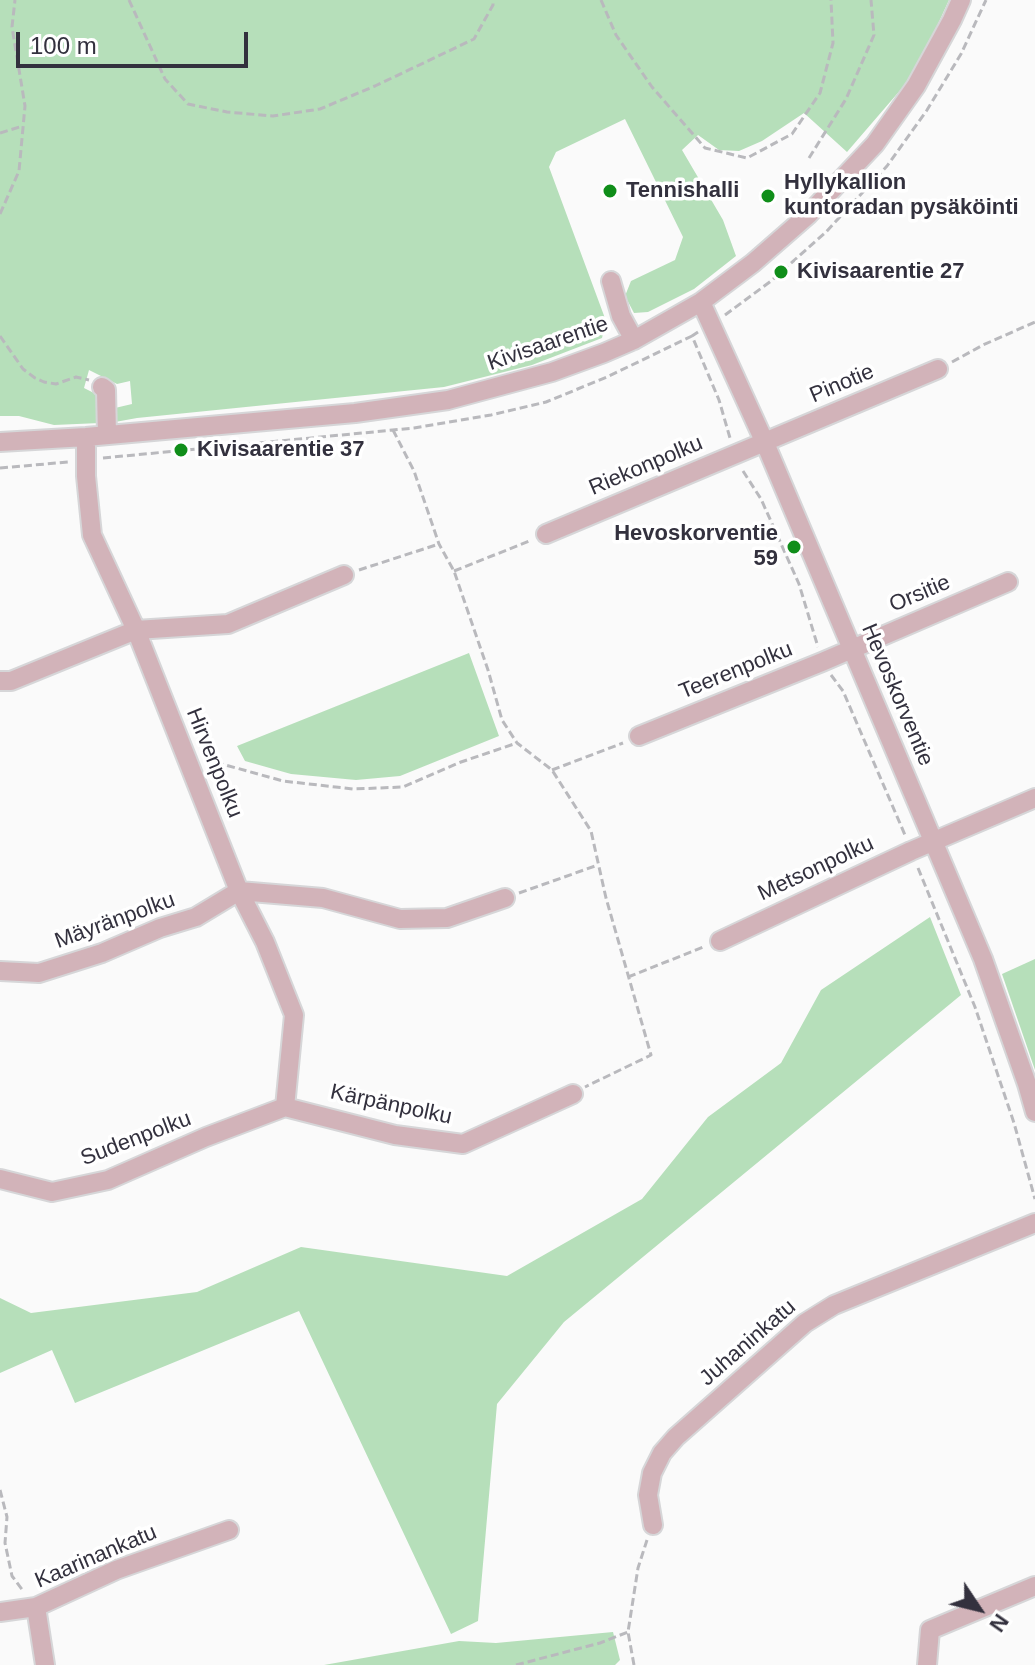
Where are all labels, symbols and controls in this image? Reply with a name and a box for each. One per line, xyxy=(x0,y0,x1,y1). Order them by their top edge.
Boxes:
scale bar xyxy=(20,16,252,66)
text: 100 m xyxy=(30,32,97,59)
place label: Hyllykallion kuntoradan pysäköinti xyxy=(784,170,1019,222)
place label: Tennishalli xyxy=(626,178,739,204)
marker: Tennishalli xyxy=(601,182,619,200)
marker: Hyllykallion kuntoradan pysäköinti xyxy=(759,187,777,205)
place label: Kivisaarentie 27 xyxy=(797,259,965,285)
marker: Kivisaarentie 27 xyxy=(772,263,790,281)
street label: Kivisaarentie xyxy=(484,311,612,377)
street label: Pinotie xyxy=(806,359,878,409)
street label: Riekonpolku xyxy=(585,430,707,502)
place label: Kivisaarentie 37 xyxy=(197,437,365,463)
marker: Kivisaarentie 37 xyxy=(172,441,190,459)
place label: Hevoskorventie 59 xyxy=(614,521,778,572)
marker: Hevoskorventie 59 xyxy=(785,538,803,556)
street label: Orsitie xyxy=(886,569,954,619)
street label: Hevoskorventie xyxy=(855,620,939,770)
street label: Teerenpolku xyxy=(675,636,797,706)
street label: Hirvenpolku xyxy=(180,704,248,822)
street label: Metsonpolku xyxy=(754,831,878,907)
street label: Mäyränpolku xyxy=(51,887,179,955)
street label: Kärpänpolku xyxy=(328,1079,454,1131)
street label: Sudenpolku xyxy=(77,1106,195,1172)
street label: Juhaninkatu xyxy=(695,1294,801,1392)
street label: Kaarinankatu xyxy=(31,1520,161,1594)
north arrow xyxy=(939,1569,1019,1649)
text: N xyxy=(984,1609,1014,1637)

